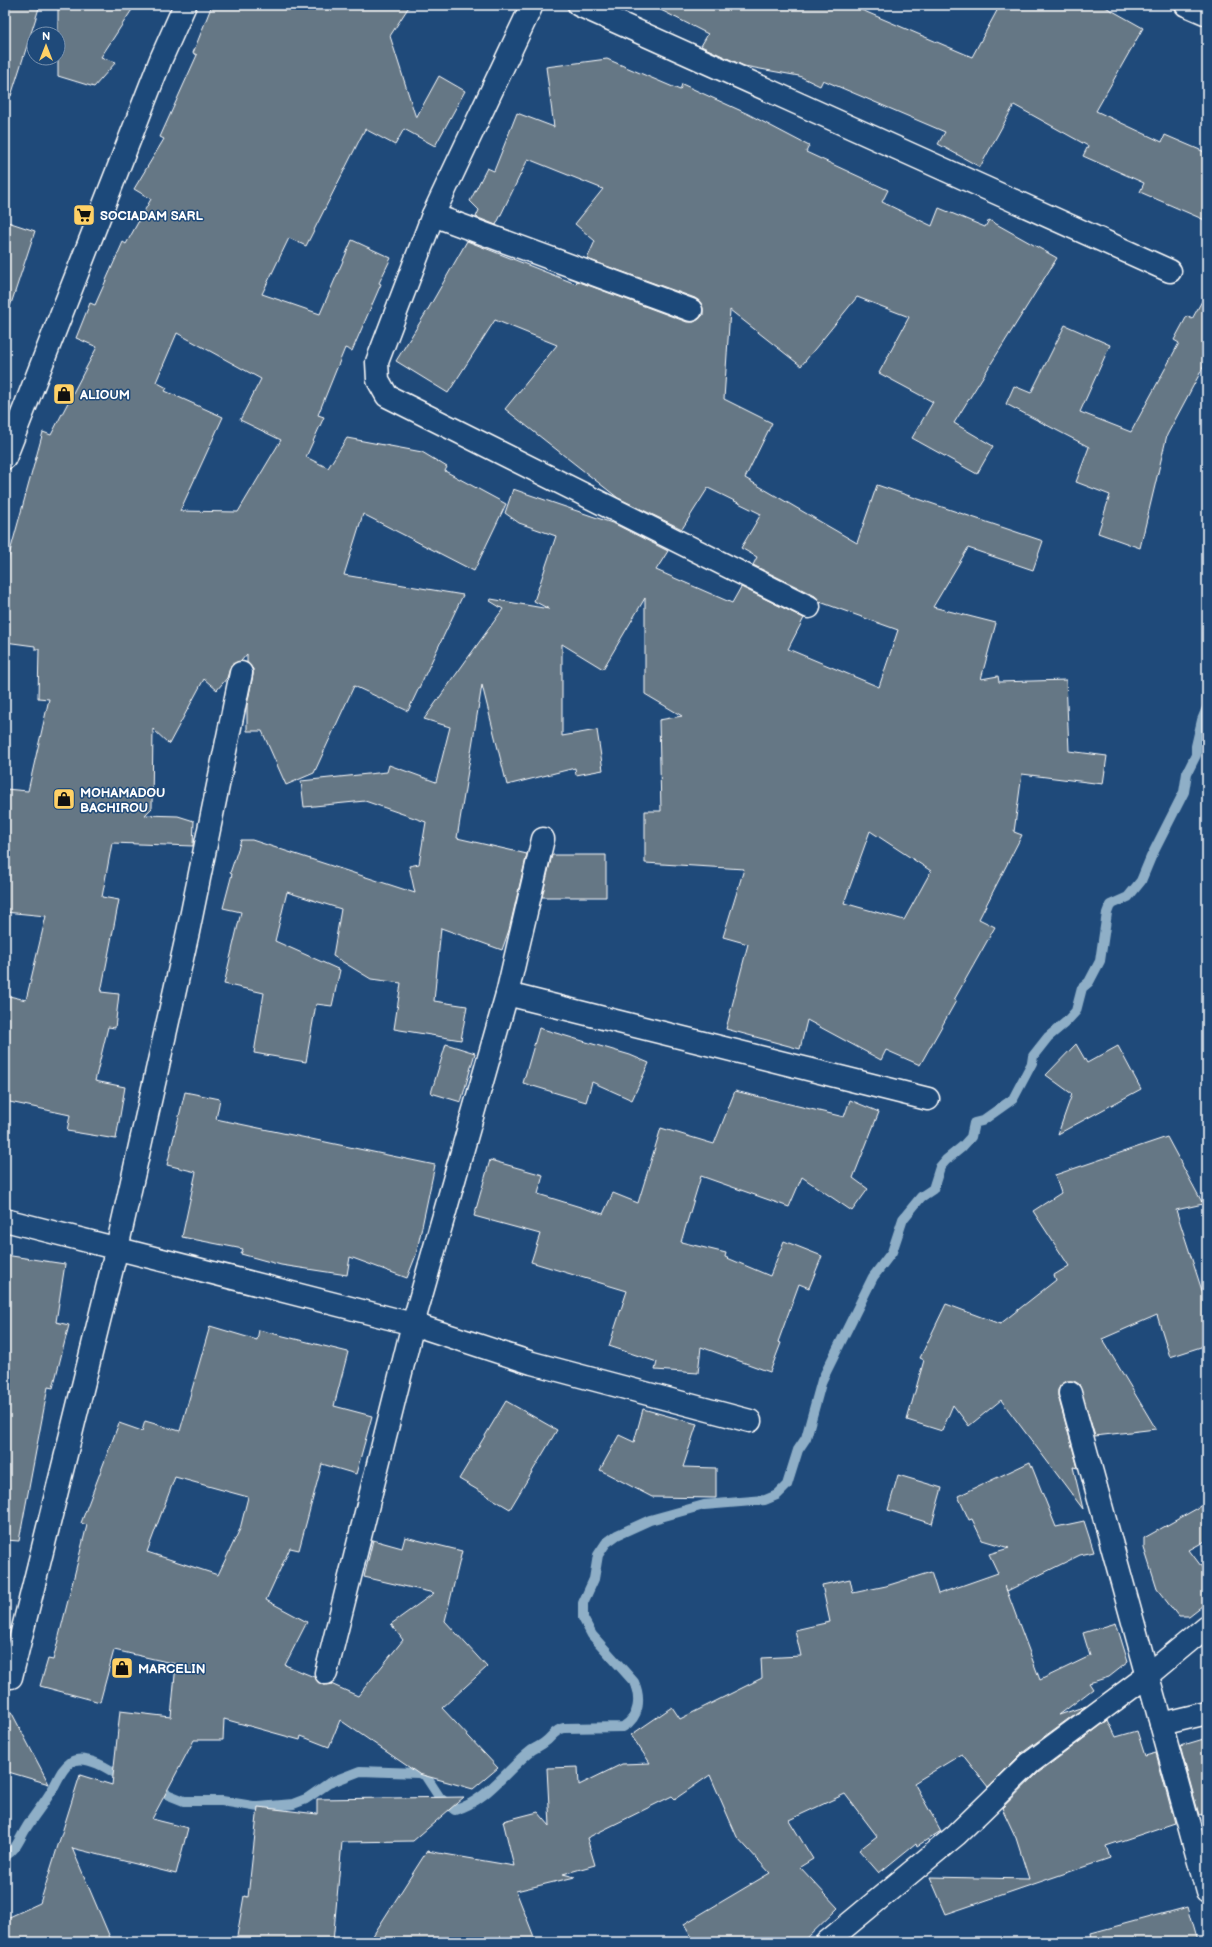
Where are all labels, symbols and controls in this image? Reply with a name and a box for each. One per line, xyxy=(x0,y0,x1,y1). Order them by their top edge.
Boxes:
north arrow xyxy=(26,26,66,66)
text: N xyxy=(42,30,50,43)
supermarket icon: SOCIADAM SARL xyxy=(71,202,97,228)
place label: SOCIADAM SARL xyxy=(100,208,203,224)
shop icon: ALIOUM xyxy=(51,381,77,407)
place label: ALIOUM xyxy=(79,387,130,403)
place label: MOHAMADOU BACHIROU xyxy=(80,785,165,816)
shop icon: MOHAMADOU BACHIROU xyxy=(51,786,77,812)
shop icon: MARCELIN xyxy=(109,1655,135,1681)
place label: MARCELIN xyxy=(138,1661,205,1677)

